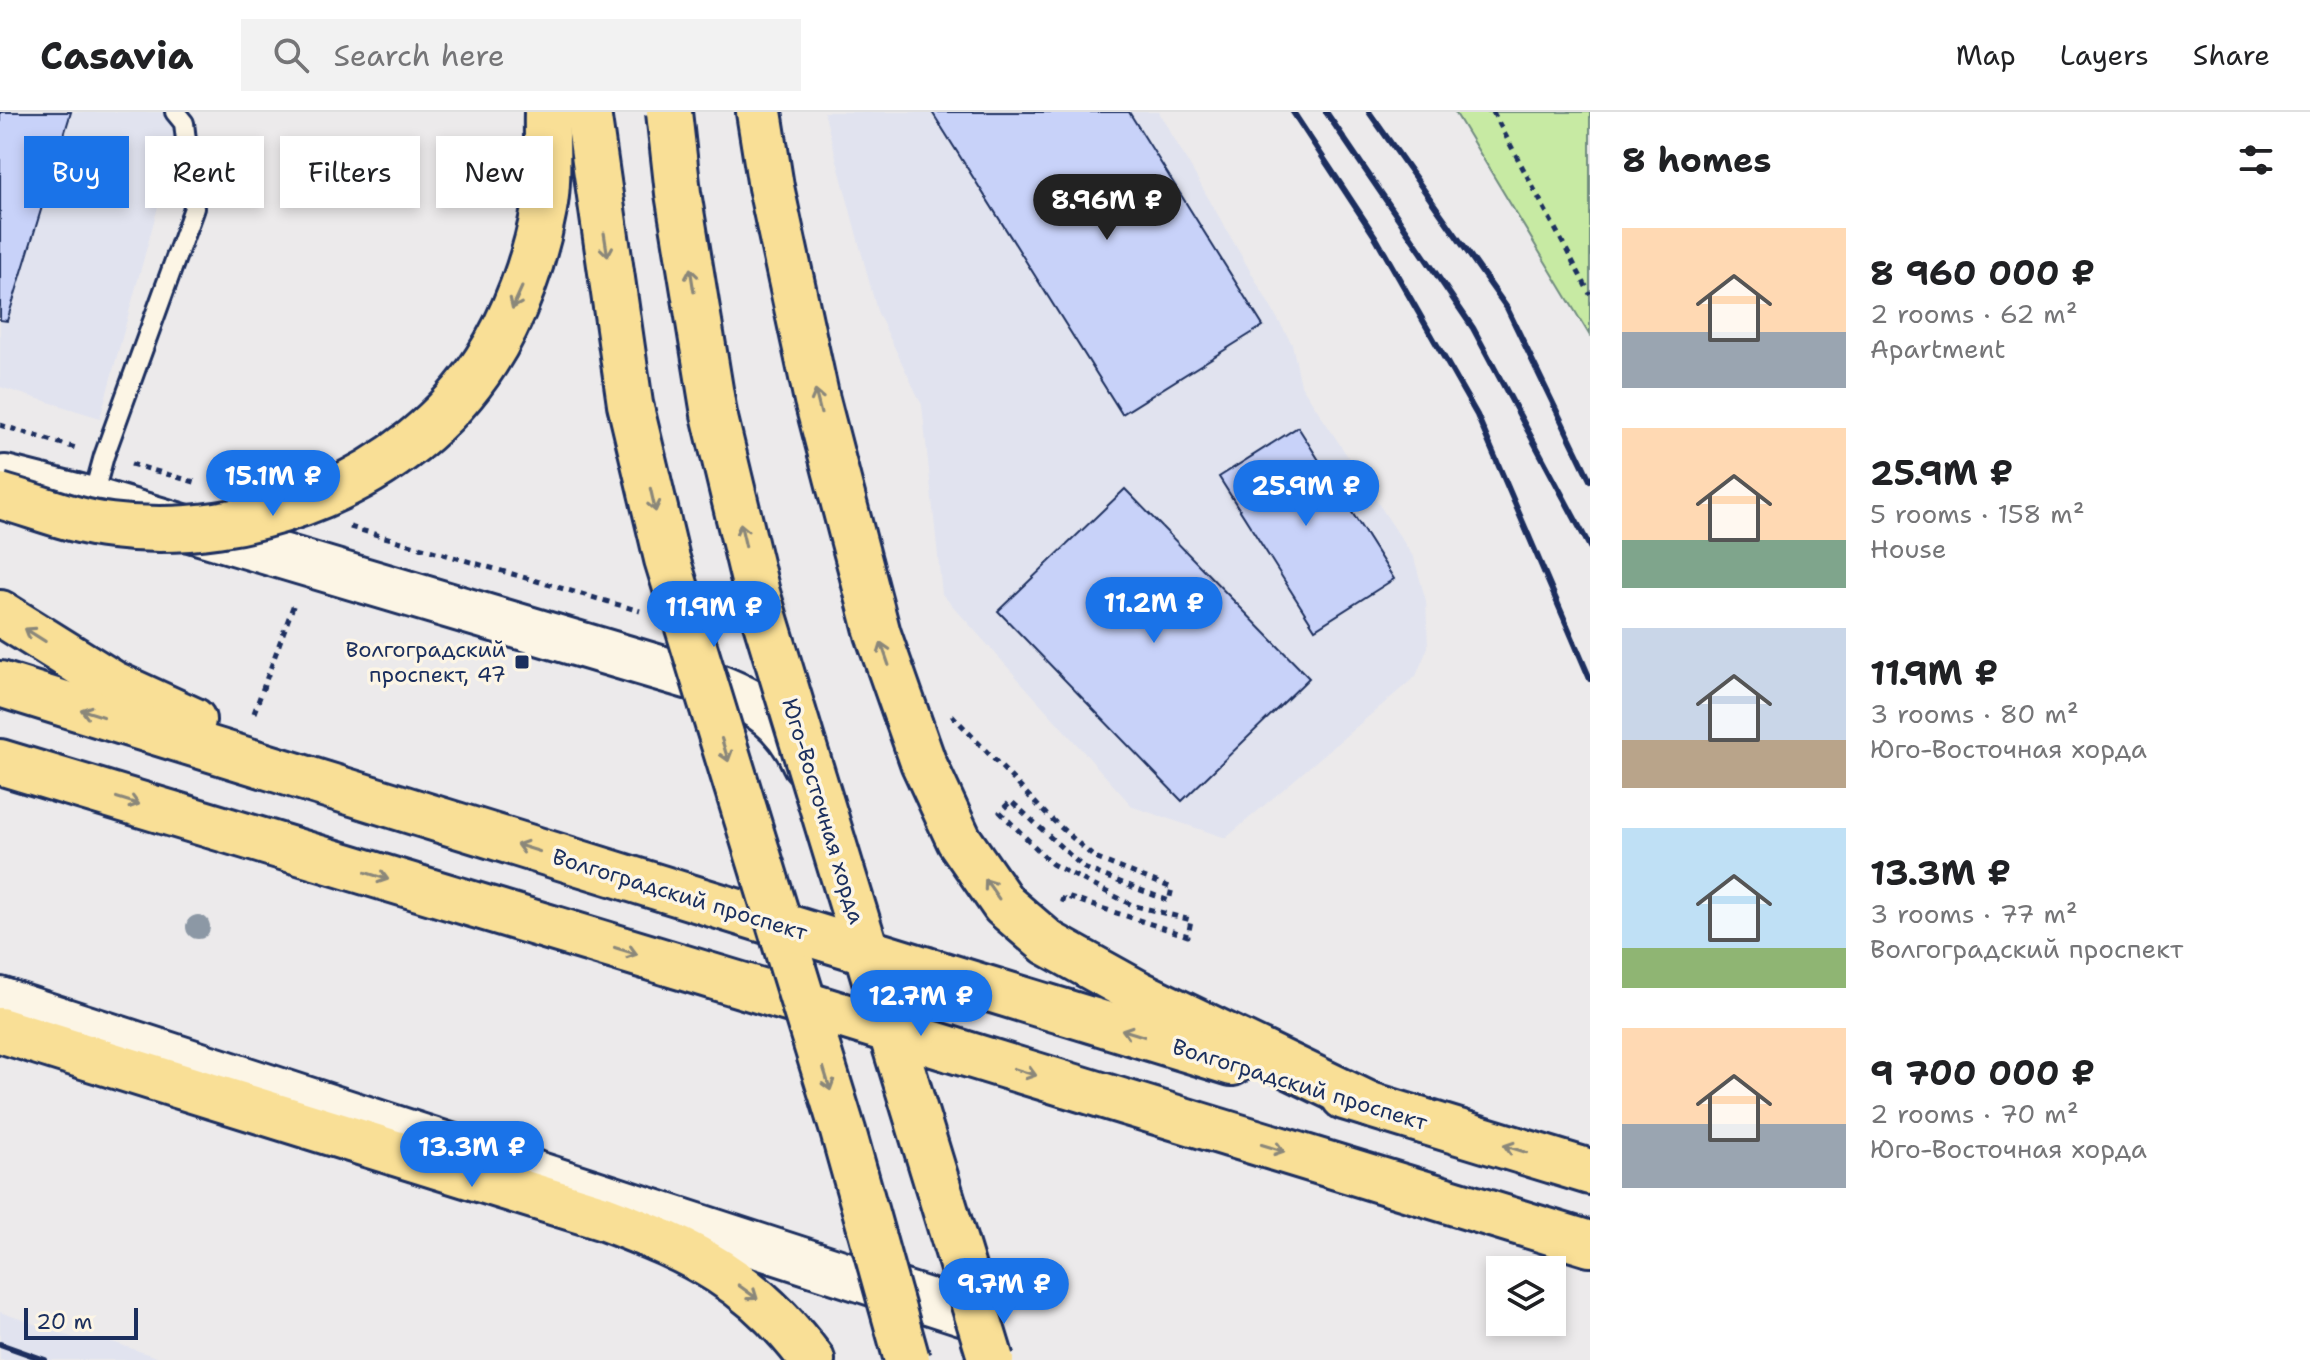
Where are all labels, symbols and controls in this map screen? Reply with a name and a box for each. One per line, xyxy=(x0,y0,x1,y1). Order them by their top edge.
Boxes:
search box xyxy=(241,19,801,91)
text: Casavia xyxy=(40,30,193,81)
icon: search xyxy=(269,33,313,77)
text: Search here xyxy=(333,35,505,76)
text: Map xyxy=(1956,36,2016,74)
text: Layers xyxy=(2060,36,2149,74)
text: Share xyxy=(2193,36,2270,74)
chip: Buy xyxy=(24,136,129,208)
chip: Rent xyxy=(145,136,264,208)
chip: Filters xyxy=(280,136,420,208)
chip: New xyxy=(436,136,553,208)
text: 8 homes xyxy=(1622,137,1771,183)
icon: filters xyxy=(2234,138,2278,182)
pin: 8.96M ₽ xyxy=(1033,174,1181,242)
text: 8.96M ₽ xyxy=(1051,182,1163,217)
one-way arrow xyxy=(599,232,614,257)
text: 8 960 000 ₽ xyxy=(1870,250,2095,296)
icon: home xyxy=(1686,260,1782,356)
one-way arrow xyxy=(684,268,699,293)
one-way arrow xyxy=(509,285,524,309)
text: 2 rooms · 62 m² xyxy=(1870,296,2078,331)
text: Apartment xyxy=(1870,331,2006,366)
one-way arrow xyxy=(809,390,824,416)
pin: 15.1M ₽ xyxy=(199,450,347,518)
text: 25.9M ₽ xyxy=(1870,450,2013,496)
text: 15.1M ₽ xyxy=(224,458,322,493)
pin: 25.9M ₽ xyxy=(1232,460,1380,528)
icon: home xyxy=(1686,460,1782,556)
text: 25.9M ₽ xyxy=(1251,468,1361,503)
one-way arrow xyxy=(646,487,661,513)
text: 5 rooms · 158 m² xyxy=(1870,496,2085,531)
one-way arrow xyxy=(735,522,750,548)
text: House xyxy=(1870,531,1946,566)
pin: 11.2M ₽ xyxy=(1080,577,1228,645)
pin: 11.9M ₽ xyxy=(640,581,788,649)
text: 11.2M ₽ xyxy=(1104,585,1204,620)
text: 11.9M ₽ xyxy=(665,589,763,624)
one-way arrow xyxy=(24,626,47,642)
place label: Волгоградский проспект, 47 xyxy=(345,635,506,689)
one-way arrow xyxy=(877,642,891,666)
text: 11.9M ₽ xyxy=(1870,650,1998,696)
marker: Волгоградский проспект, 47 xyxy=(513,653,531,671)
icon: home xyxy=(1686,660,1782,756)
street label: Юго-Восточная хорда xyxy=(775,695,872,928)
text: 3 rooms · 80 m² xyxy=(1870,696,2079,731)
one-way arrow xyxy=(80,705,106,720)
text: Юго-Восточная хорда xyxy=(1870,731,2147,766)
one-way arrow xyxy=(719,737,734,762)
one-way arrow xyxy=(115,794,141,809)
one-way arrow xyxy=(515,839,540,854)
street label: Волгоградский проспект xyxy=(549,842,812,947)
text: 13.3M ₽ xyxy=(1870,850,2011,896)
icon: home xyxy=(1686,860,1782,956)
one-way arrow xyxy=(364,869,390,884)
one-way arrow xyxy=(984,878,1000,900)
text: 3 rooms · 77 m² xyxy=(1870,896,2078,931)
text: Волгоградский проспект xyxy=(1870,931,2183,966)
one-way arrow xyxy=(613,944,639,959)
pin: 12.7M ₽ xyxy=(847,970,995,1038)
text: 12.7M ₽ xyxy=(868,978,974,1013)
one-way arrow xyxy=(1120,1025,1146,1040)
street label: Волгоградский проспект xyxy=(1169,1032,1432,1137)
text: 9 700 000 ₽ xyxy=(1870,1050,2095,1096)
icon: home xyxy=(1686,1060,1782,1156)
one-way arrow xyxy=(1012,1065,1037,1080)
one-way arrow xyxy=(820,1066,835,1091)
text: 2 rooms · 70 m² xyxy=(1870,1096,2079,1131)
pin: 13.3M ₽ xyxy=(398,1121,546,1189)
text: 13.3M ₽ xyxy=(418,1129,526,1164)
text: Юго-Восточная хорда xyxy=(1870,1131,2147,1166)
one-way arrow xyxy=(1261,1141,1286,1156)
one-way arrow xyxy=(1503,1141,1529,1156)
map controls xyxy=(1486,1256,1566,1336)
button: layers xyxy=(1486,1256,1566,1336)
pin: 9.7M ₽ xyxy=(939,1258,1069,1326)
text: 9.7M ₽ xyxy=(957,1266,1051,1301)
one-way arrow xyxy=(737,1283,758,1300)
scale bar xyxy=(24,1304,138,1340)
text: 20 m xyxy=(36,1307,93,1336)

